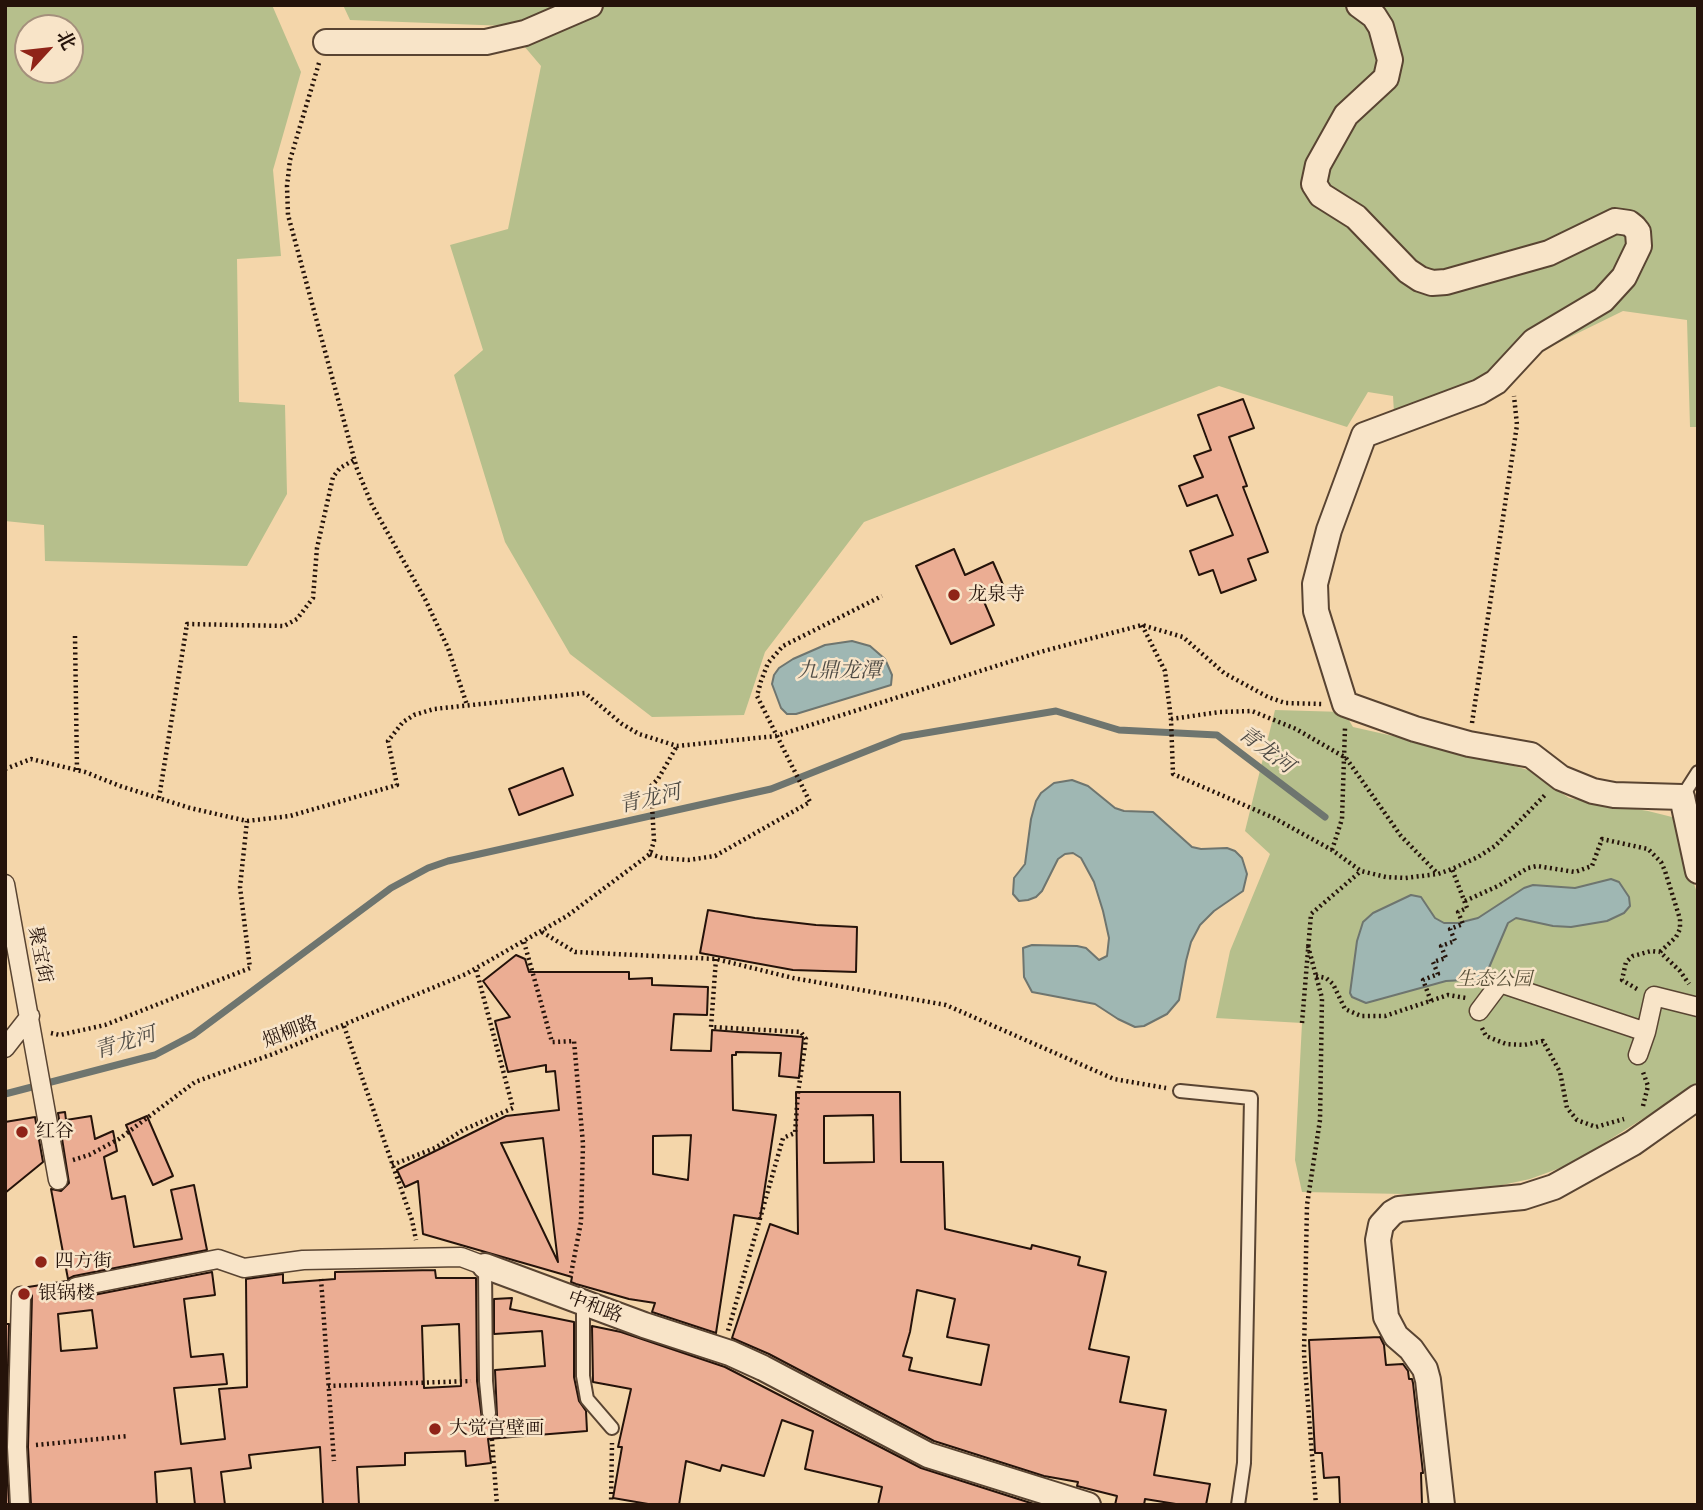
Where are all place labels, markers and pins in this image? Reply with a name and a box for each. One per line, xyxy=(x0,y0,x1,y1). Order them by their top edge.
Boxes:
place label: 龙泉寺 xyxy=(968,584,1025,606)
marker: 龙泉寺 xyxy=(946,587,962,603)
place label: 红谷 xyxy=(36,1121,74,1143)
marker: 红谷 xyxy=(14,1124,30,1140)
place label: 四方街 xyxy=(55,1251,112,1273)
marker: 四方街 xyxy=(33,1254,49,1270)
place label: 银锅楼 xyxy=(38,1283,95,1305)
marker: 银锅楼 xyxy=(16,1286,32,1302)
place label: 大觉宫壁画 xyxy=(449,1418,544,1440)
marker: 大觉宫壁画 xyxy=(427,1421,443,1437)

